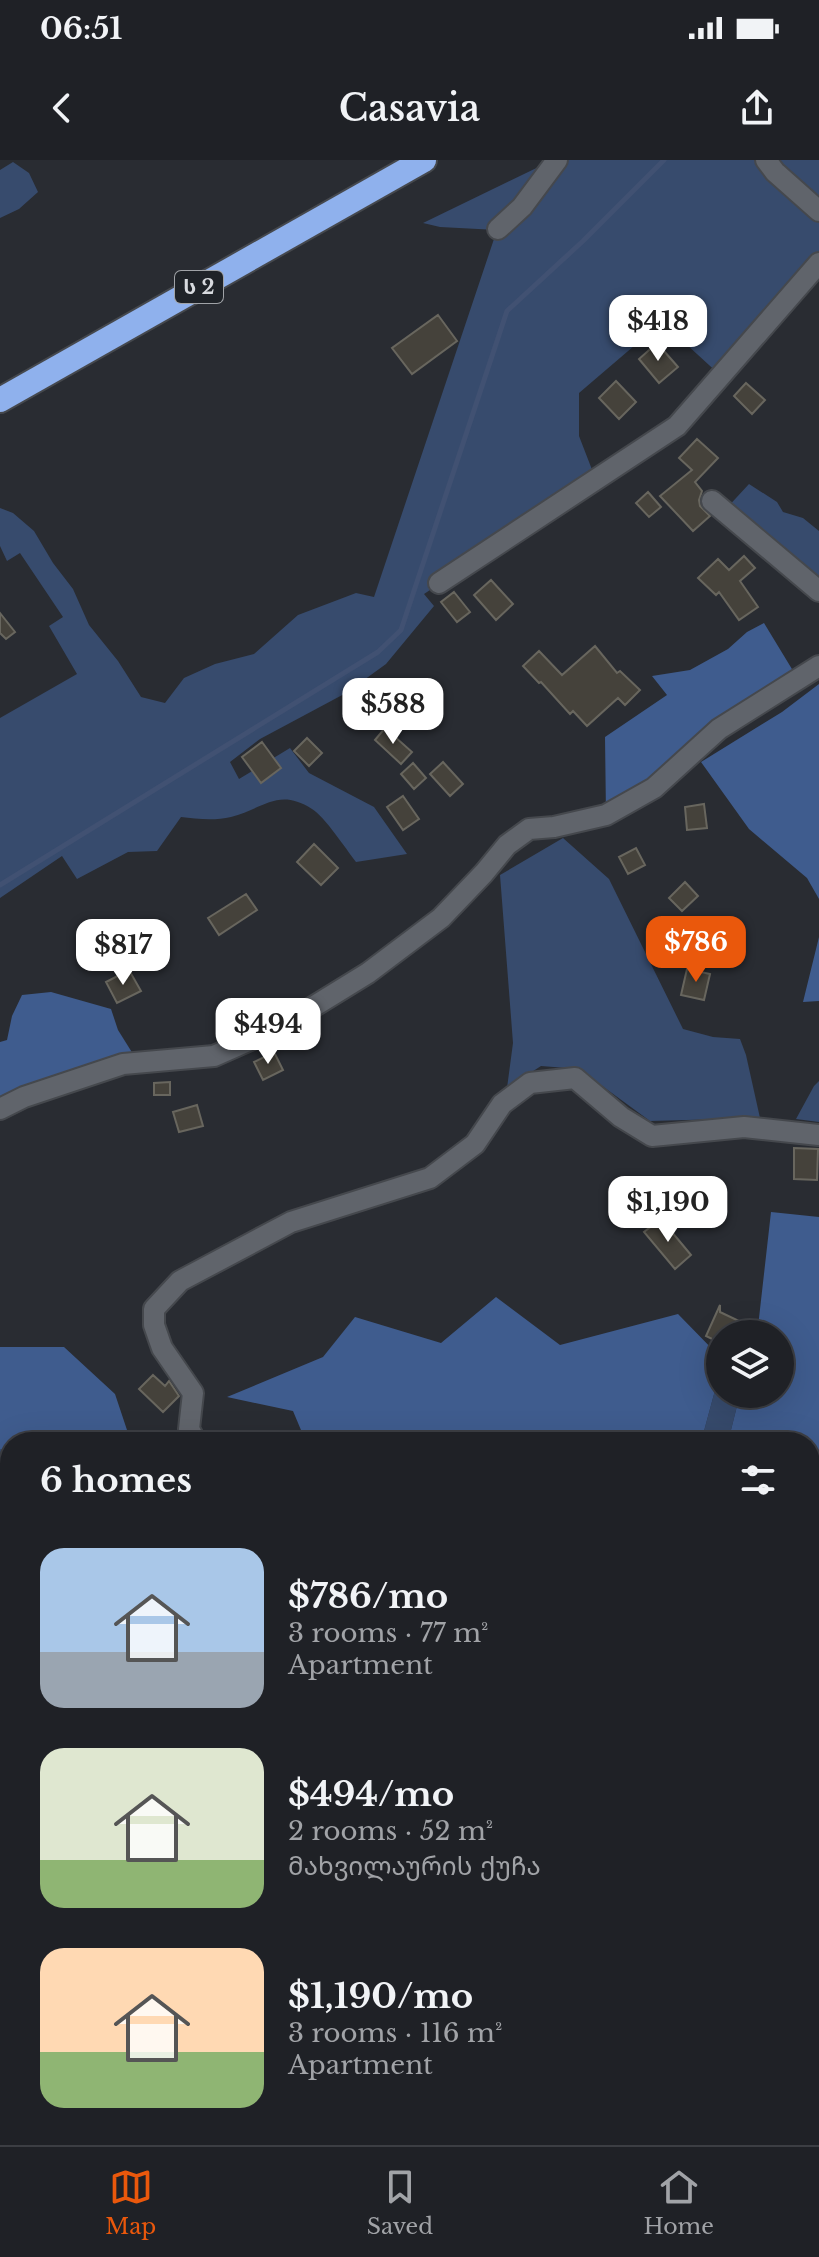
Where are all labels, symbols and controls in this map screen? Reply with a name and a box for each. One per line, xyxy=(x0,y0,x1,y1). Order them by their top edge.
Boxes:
text: 06:51 xyxy=(40,10,122,47)
icon: back xyxy=(40,86,84,130)
text: Casavia xyxy=(339,86,480,131)
icon: share xyxy=(735,86,779,130)
road number: ს 2 xyxy=(175,271,223,303)
pin: $418 xyxy=(611,295,705,363)
text: $418 xyxy=(627,305,689,337)
pin: $588 xyxy=(346,678,440,746)
text: $588 xyxy=(360,688,426,720)
pin: $786 xyxy=(649,916,743,984)
pin: $817 xyxy=(76,919,170,987)
text: $786 xyxy=(664,926,728,958)
text: $817 xyxy=(94,929,152,961)
pin: $494 xyxy=(221,998,315,1066)
text: $494 xyxy=(234,1008,302,1040)
pin: $1,190 xyxy=(603,1176,733,1244)
text: $1,190 xyxy=(626,1186,710,1218)
map controls xyxy=(706,1320,794,1408)
button: layers xyxy=(706,1320,794,1408)
icon: filters xyxy=(736,1458,780,1502)
text: 6 homes xyxy=(40,1459,192,1501)
text: $786/mo xyxy=(288,1575,448,1617)
icon: home xyxy=(104,1580,200,1676)
text: 3 rooms · 77 m² xyxy=(288,1617,489,1649)
text: Apartment xyxy=(288,1649,433,1681)
text: $494/mo xyxy=(288,1773,454,1815)
icon: home xyxy=(104,1780,200,1876)
text: 2 rooms · 52 m² xyxy=(288,1815,493,1847)
text: მახვილაურის ქუჩა xyxy=(288,1850,541,1882)
text: $1,190/mo xyxy=(288,1975,473,2017)
icon: home xyxy=(104,1980,200,2076)
text: 3 rooms · 116 m² xyxy=(288,2017,502,2049)
text: Apartment xyxy=(288,2049,433,2081)
tab: Map xyxy=(105,2165,156,2240)
tab: Saved xyxy=(367,2165,433,2240)
tab: Home xyxy=(643,2165,714,2240)

